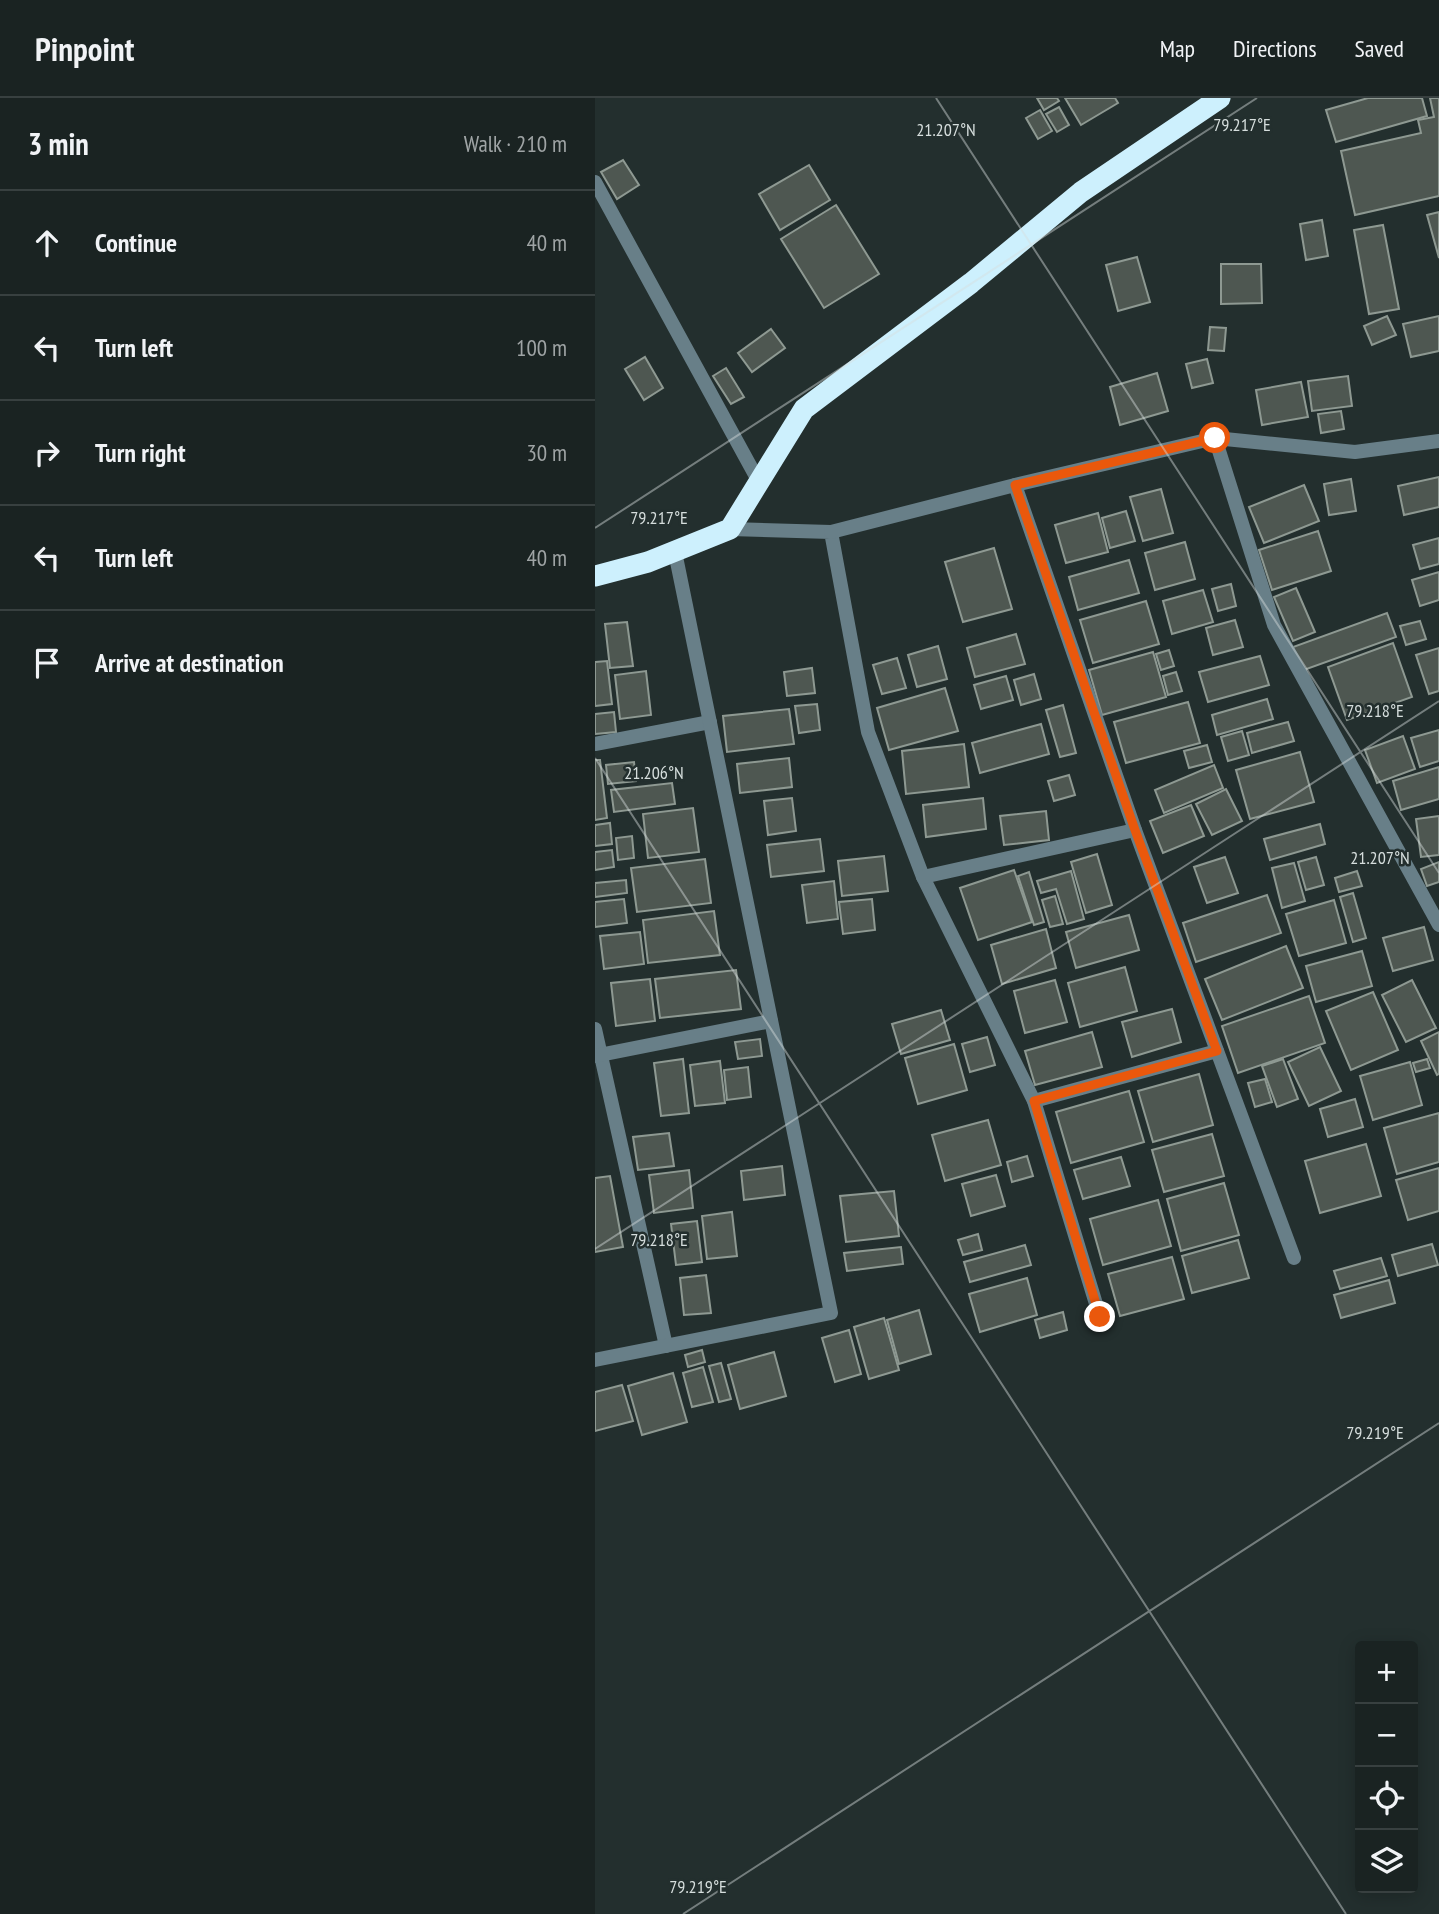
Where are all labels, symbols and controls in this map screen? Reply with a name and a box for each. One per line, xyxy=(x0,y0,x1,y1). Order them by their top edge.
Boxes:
text: Pinpoint xyxy=(35,27,134,70)
text: Map xyxy=(1160,33,1195,64)
text: Directions xyxy=(1233,33,1317,64)
text: Saved xyxy=(1355,33,1404,64)
text: 79.217°E xyxy=(1213,113,1271,136)
text: 21.207°N xyxy=(916,118,976,141)
text: 3 min xyxy=(28,124,89,163)
text: Walk · 210 m xyxy=(464,129,567,158)
icon: ahead xyxy=(28,224,66,262)
text: Continue xyxy=(95,226,177,259)
text: 40 m xyxy=(526,228,567,257)
icon: left xyxy=(28,329,66,367)
text: Turn left xyxy=(95,331,173,364)
text: 100 m xyxy=(516,333,567,362)
route start xyxy=(1199,422,1230,453)
icon: right xyxy=(28,434,66,472)
text: Turn right xyxy=(95,436,186,469)
text: 30 m xyxy=(526,438,567,467)
text: 79.217°E xyxy=(630,506,688,529)
icon: left xyxy=(28,539,66,577)
text: Turn left xyxy=(95,541,173,574)
text: 40 m xyxy=(526,543,567,572)
icon: arrive xyxy=(28,644,66,682)
text: Arrive at destination xyxy=(95,646,284,679)
text: 79.218°E xyxy=(1346,699,1404,722)
text: 21.206°N xyxy=(624,761,684,784)
text: 21.207°N xyxy=(1350,846,1410,869)
text: 79.218°E xyxy=(630,1228,688,1251)
route end xyxy=(1084,1301,1115,1332)
text: 79.219°E xyxy=(1346,1421,1404,1444)
map controls xyxy=(1355,1641,1418,1893)
button: + xyxy=(1355,1641,1418,1704)
button: − xyxy=(1355,1704,1418,1767)
button: locate xyxy=(1355,1767,1418,1830)
button: layers xyxy=(1355,1830,1418,1893)
text: 79.219°E xyxy=(669,1875,727,1898)

